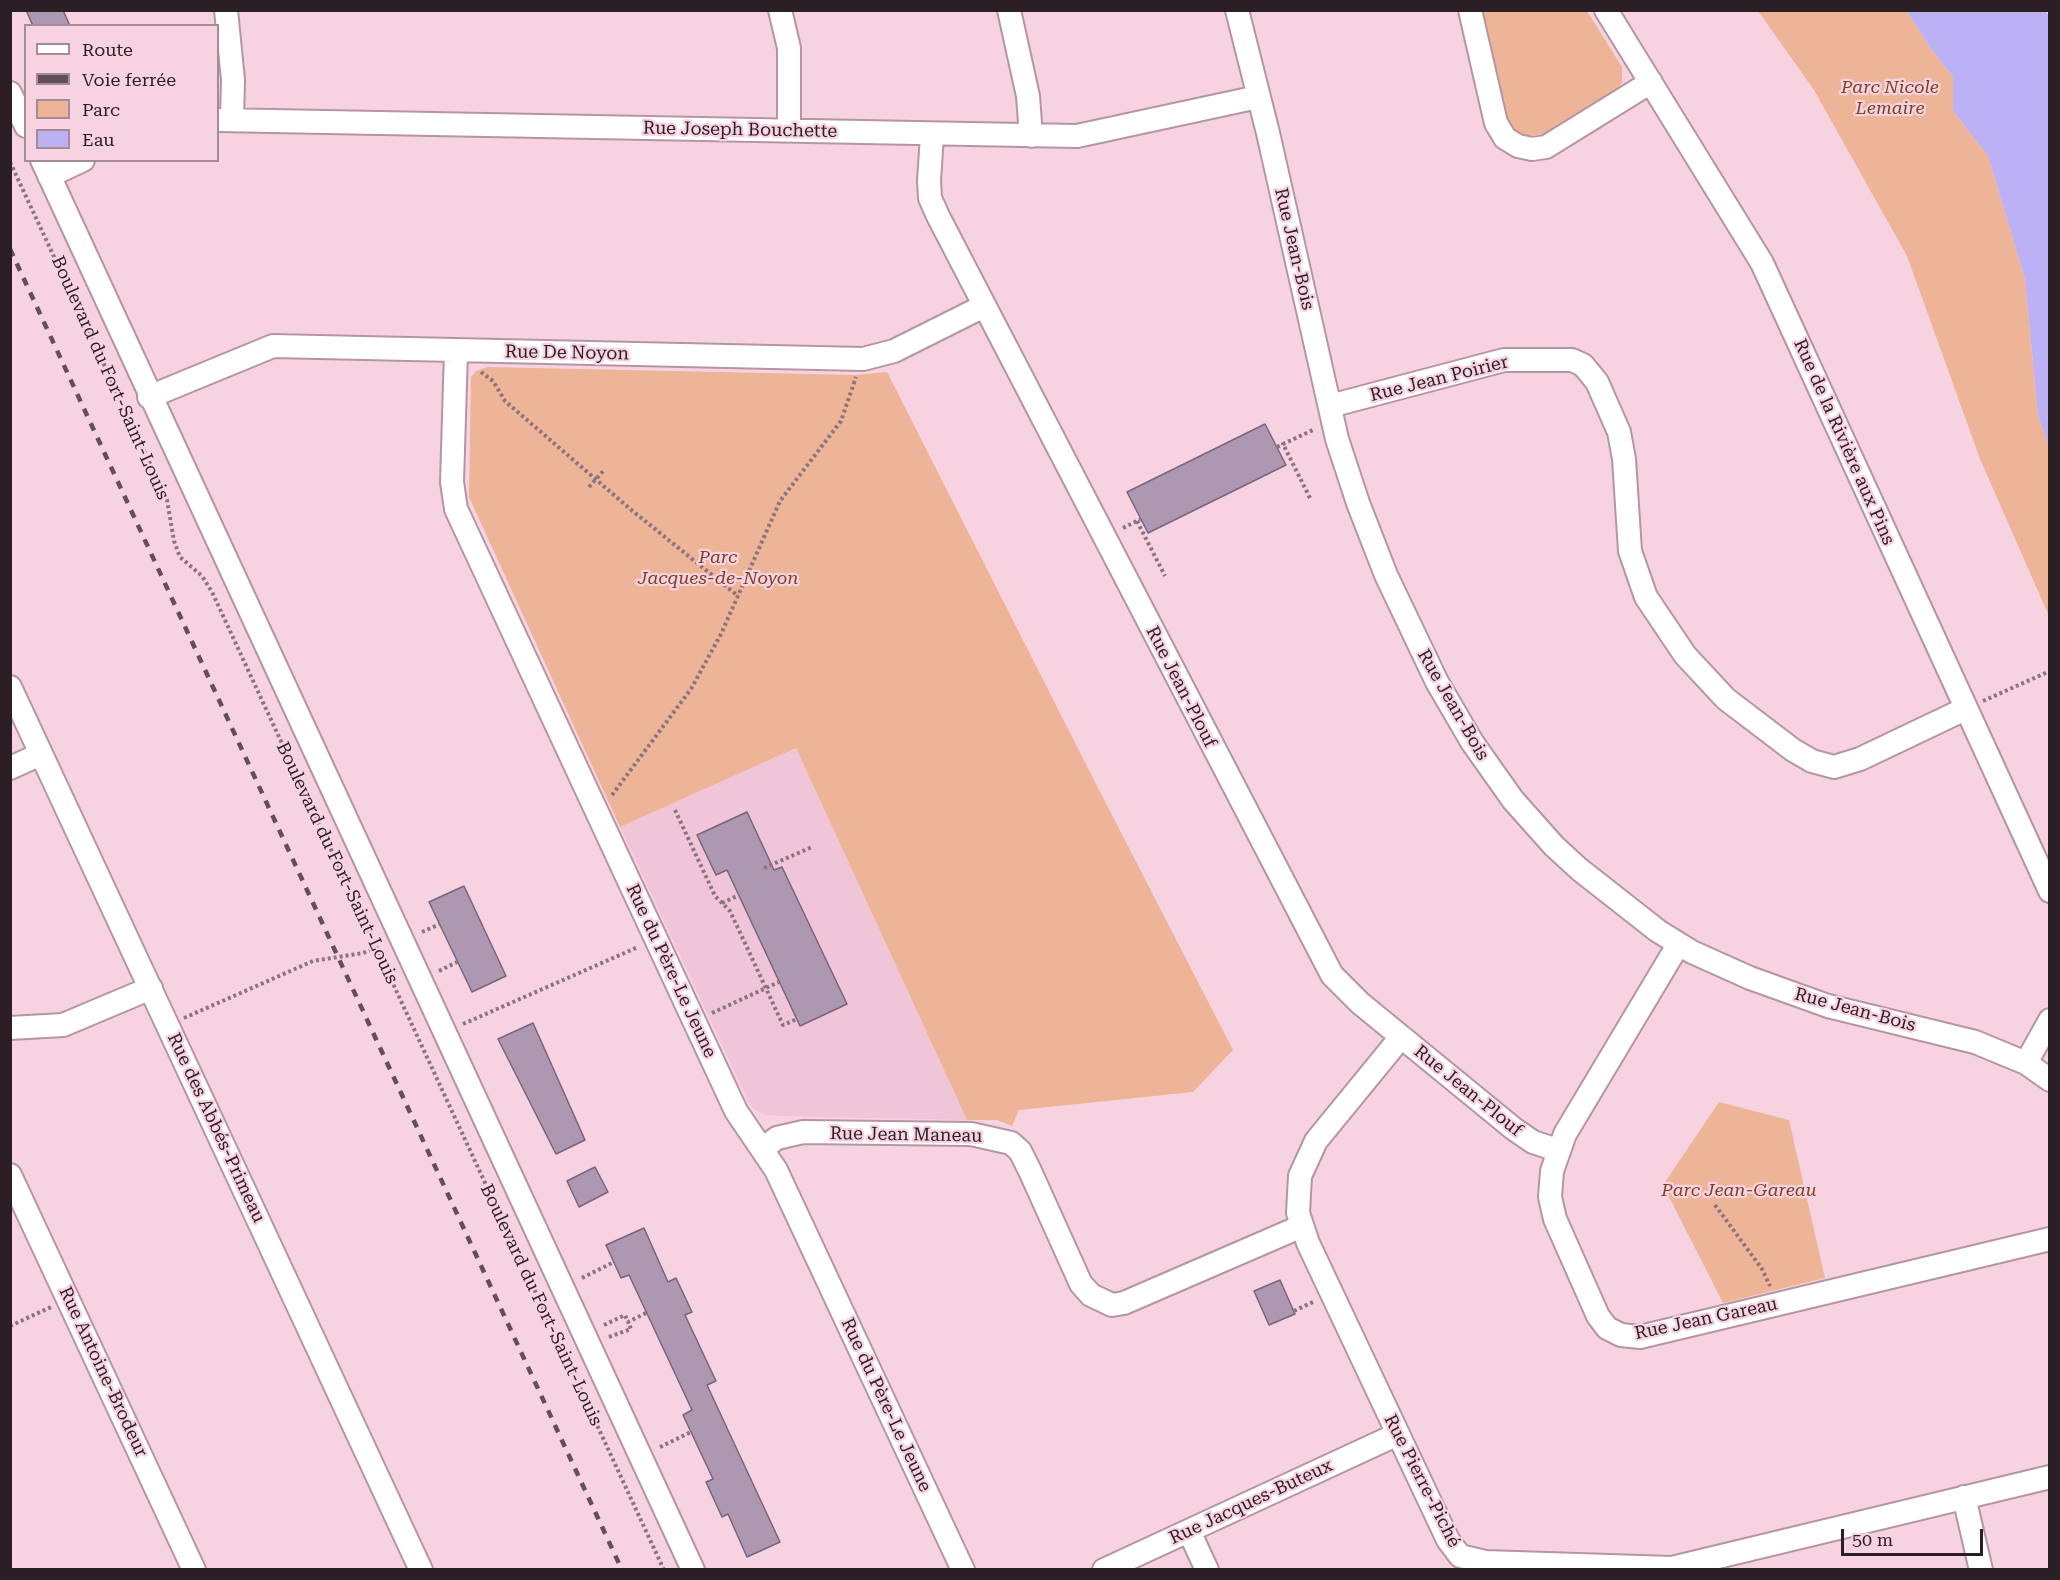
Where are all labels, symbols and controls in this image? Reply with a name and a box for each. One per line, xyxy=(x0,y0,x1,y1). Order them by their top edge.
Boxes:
legend xyxy=(24,24,219,162)
text: Route xyxy=(82,39,133,60)
text: Voie ferrée xyxy=(82,69,176,90)
park label: Parc Nicole Lemaire xyxy=(1841,77,1939,119)
text: Parc xyxy=(82,99,120,120)
street label: Rue Joseph Bouchette xyxy=(643,118,837,142)
text: Eau xyxy=(82,129,115,150)
street label: Rue Jean-Bois xyxy=(1269,186,1319,312)
street label: Boulevard du Fort-Saint-Louis xyxy=(46,253,174,503)
street label: Rue de la Rivière aux Pins xyxy=(1789,336,1899,548)
street label: Rue De Noyon xyxy=(505,341,629,365)
street label: Rue Jean Poirier xyxy=(1368,351,1510,407)
park label: Parc Jacques-de-Noyon xyxy=(638,547,798,590)
street label: Rue Jean-Plouf xyxy=(1141,623,1221,751)
street label: Rue Jean-Bois xyxy=(1413,646,1493,764)
street label: Boulevard du Fort-Saint-Louis xyxy=(271,739,403,987)
street label: Rue du Père-Le Jeune xyxy=(621,881,721,1061)
street label: Rue Jean-Bois xyxy=(1792,983,1918,1037)
street label: Rue des Abbés-Primeau xyxy=(163,1030,269,1226)
street label: Rue Jean-Plouf xyxy=(1410,1041,1526,1141)
street label: Rue Jean Maneau xyxy=(830,1123,982,1147)
park label: Parc Jean-Gareau xyxy=(1661,1180,1817,1202)
street label: Boulevard du Fort-Saint-Louis xyxy=(475,1181,607,1429)
street label: Rue Antoine-Brodeur xyxy=(54,1284,152,1460)
street label: Rue Jean Gareau xyxy=(1633,1293,1779,1345)
street label: Rue du Père-Le Jeune xyxy=(836,1315,936,1495)
street label: Rue Pierre-Piché xyxy=(1379,1411,1465,1551)
street label: Rue Jacques-Buteux xyxy=(1166,1455,1336,1549)
scale bar xyxy=(1844,1517,1986,1555)
text: 50 m xyxy=(1852,1529,1893,1550)

